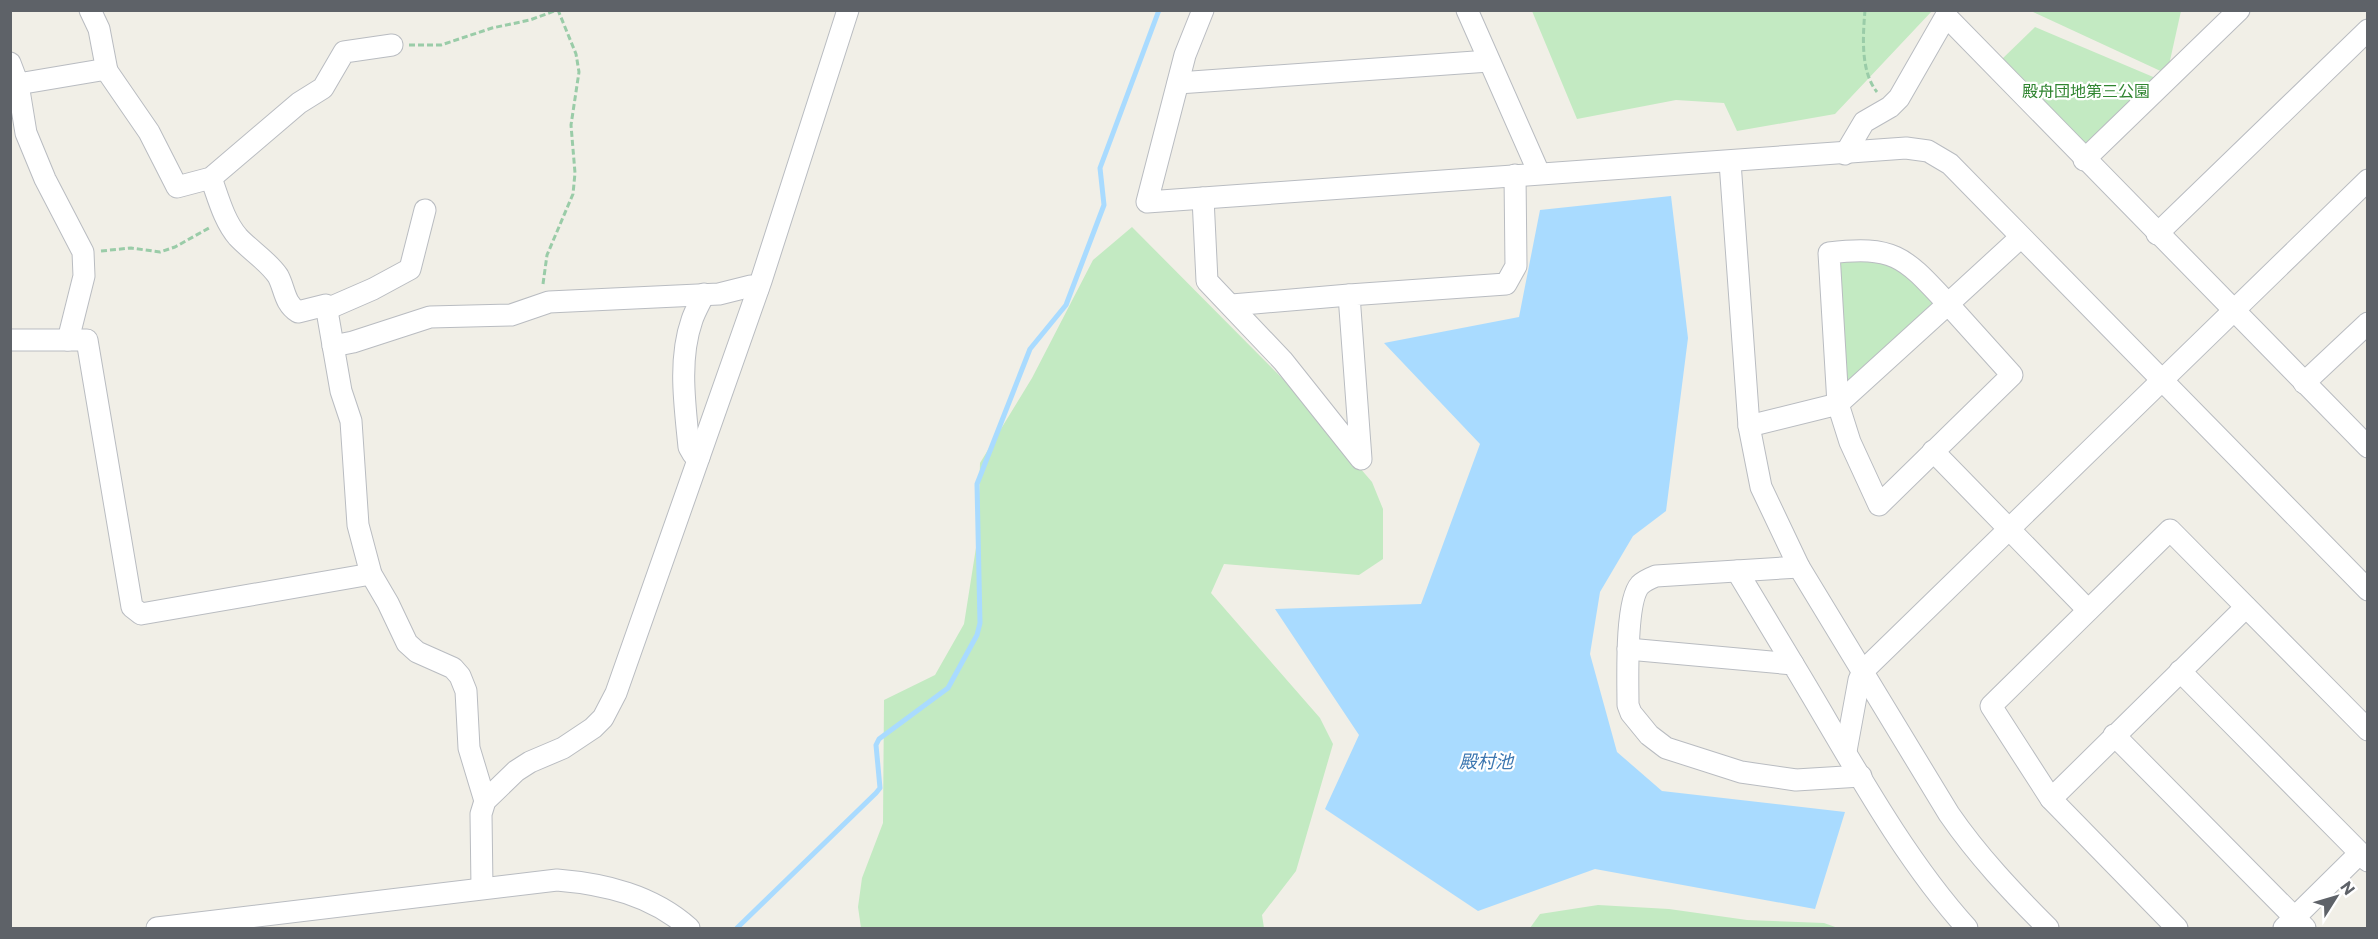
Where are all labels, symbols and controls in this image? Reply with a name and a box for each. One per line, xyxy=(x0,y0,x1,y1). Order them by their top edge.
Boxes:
park label: 殿舟団地第三公園 xyxy=(2022,81,2150,100)
water label: 殿村池 xyxy=(1459,750,1515,772)
north arrow xyxy=(2306,867,2366,927)
text: N xyxy=(2337,877,2360,898)

